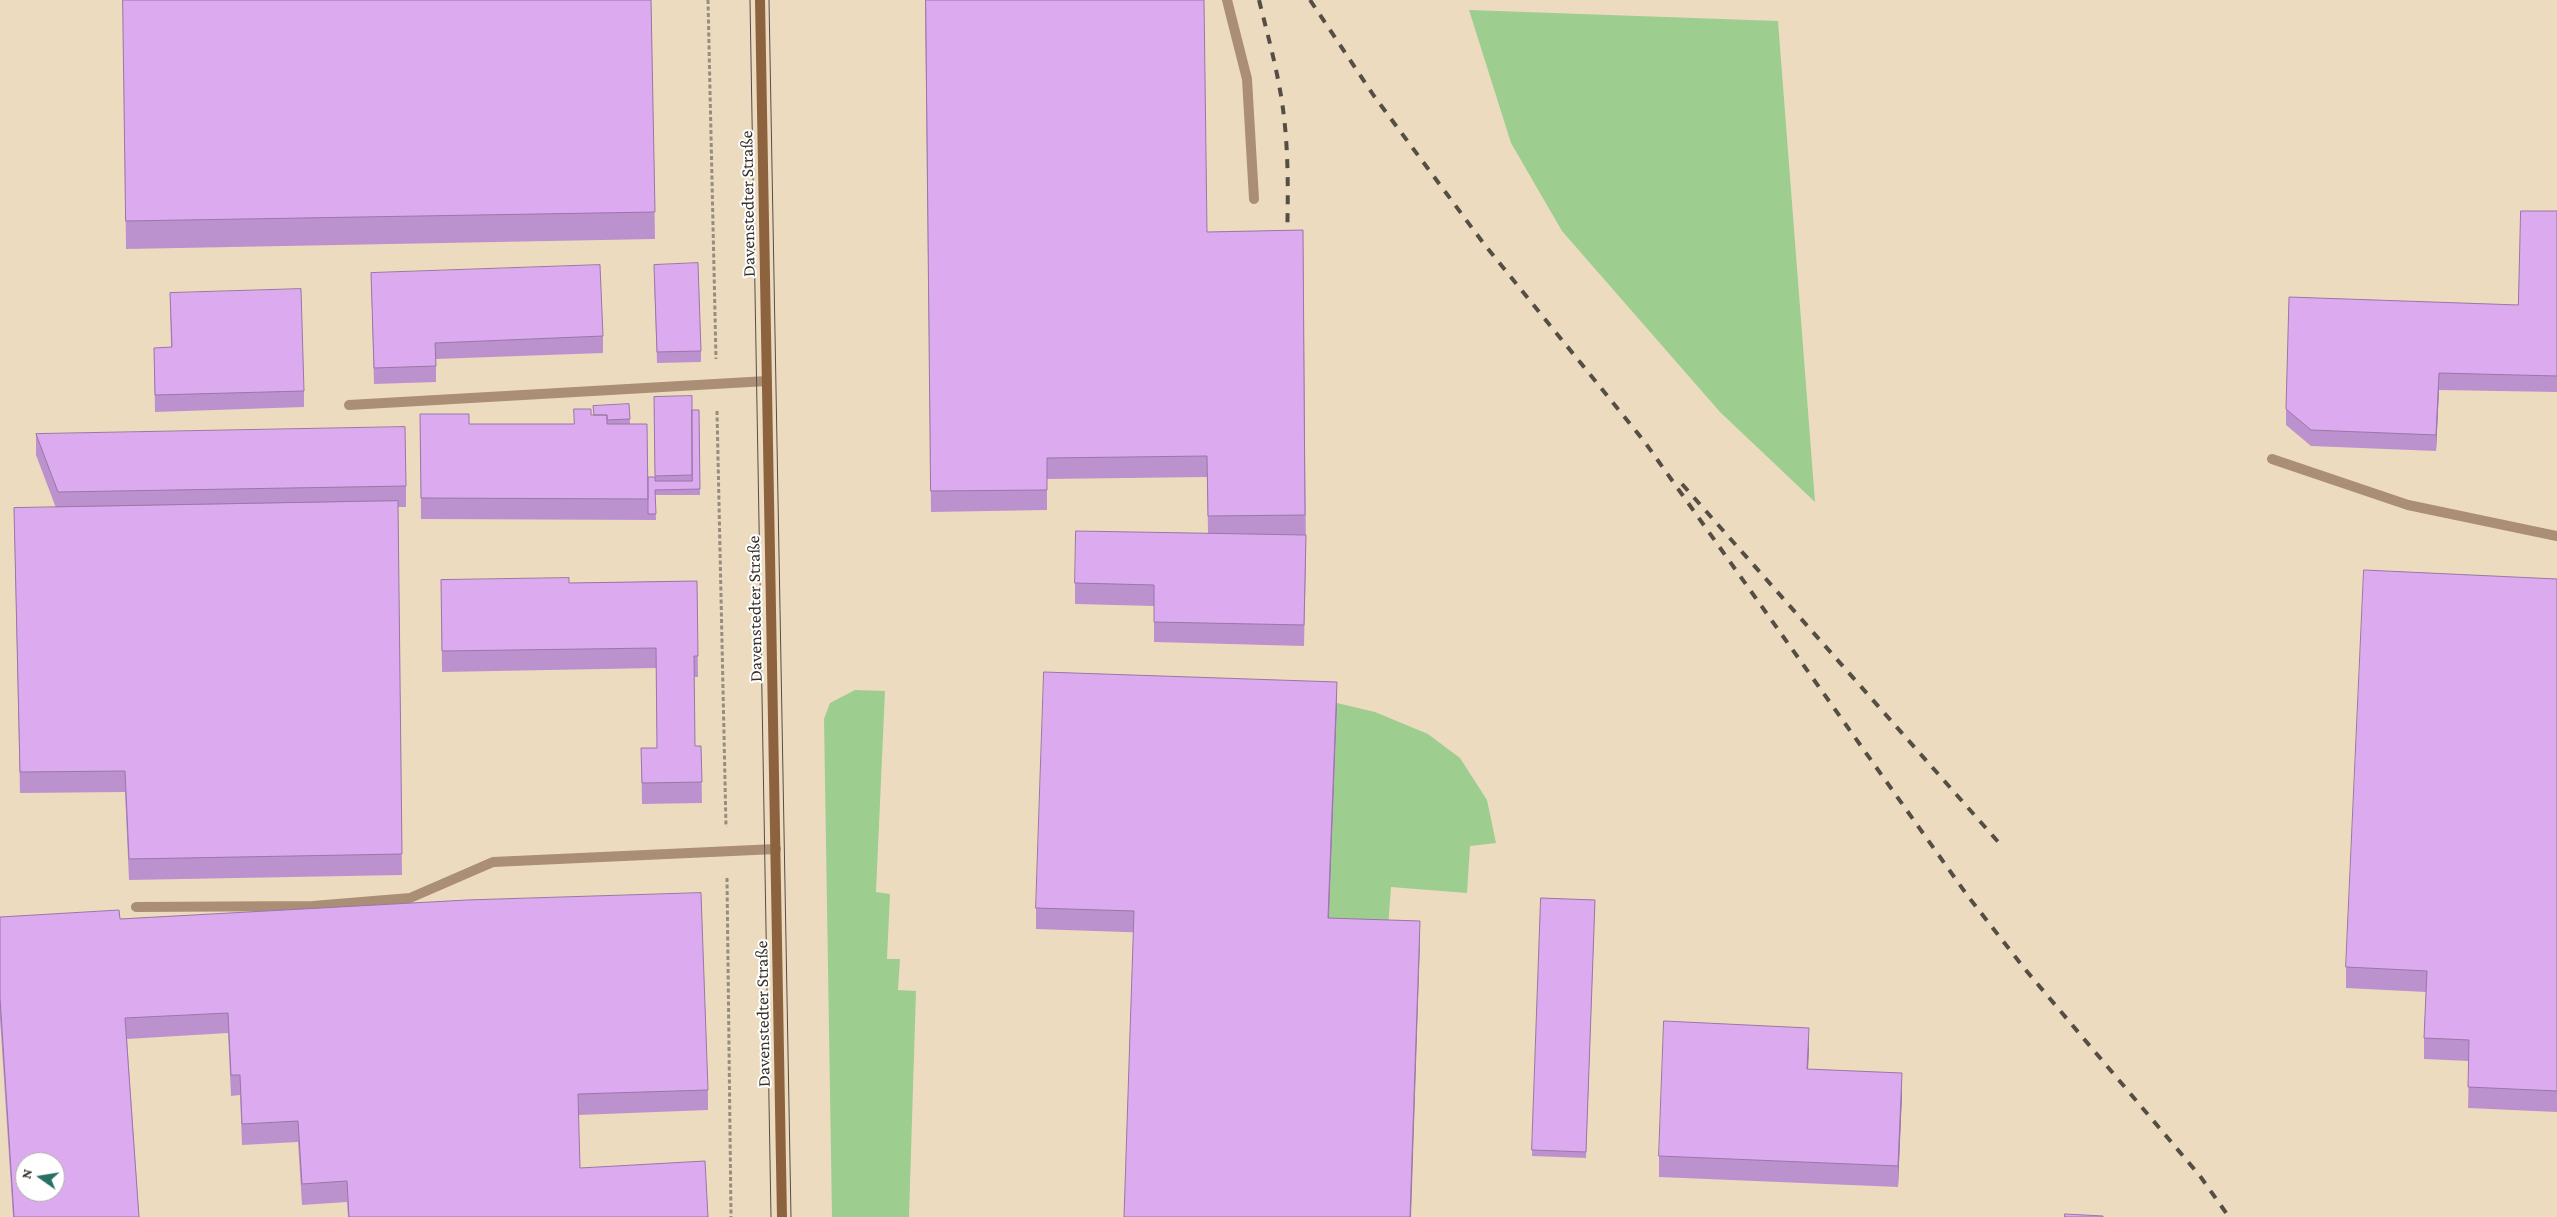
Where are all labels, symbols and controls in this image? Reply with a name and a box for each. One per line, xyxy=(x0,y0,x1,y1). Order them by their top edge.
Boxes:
street label: Davenstedter Straße xyxy=(736,131,760,277)
street label: Davenstedter Straße xyxy=(743,536,767,682)
street label: Davenstedter Straße xyxy=(751,941,775,1087)
north arrow xyxy=(15,1152,65,1202)
text: N xyxy=(17,1167,35,1180)

